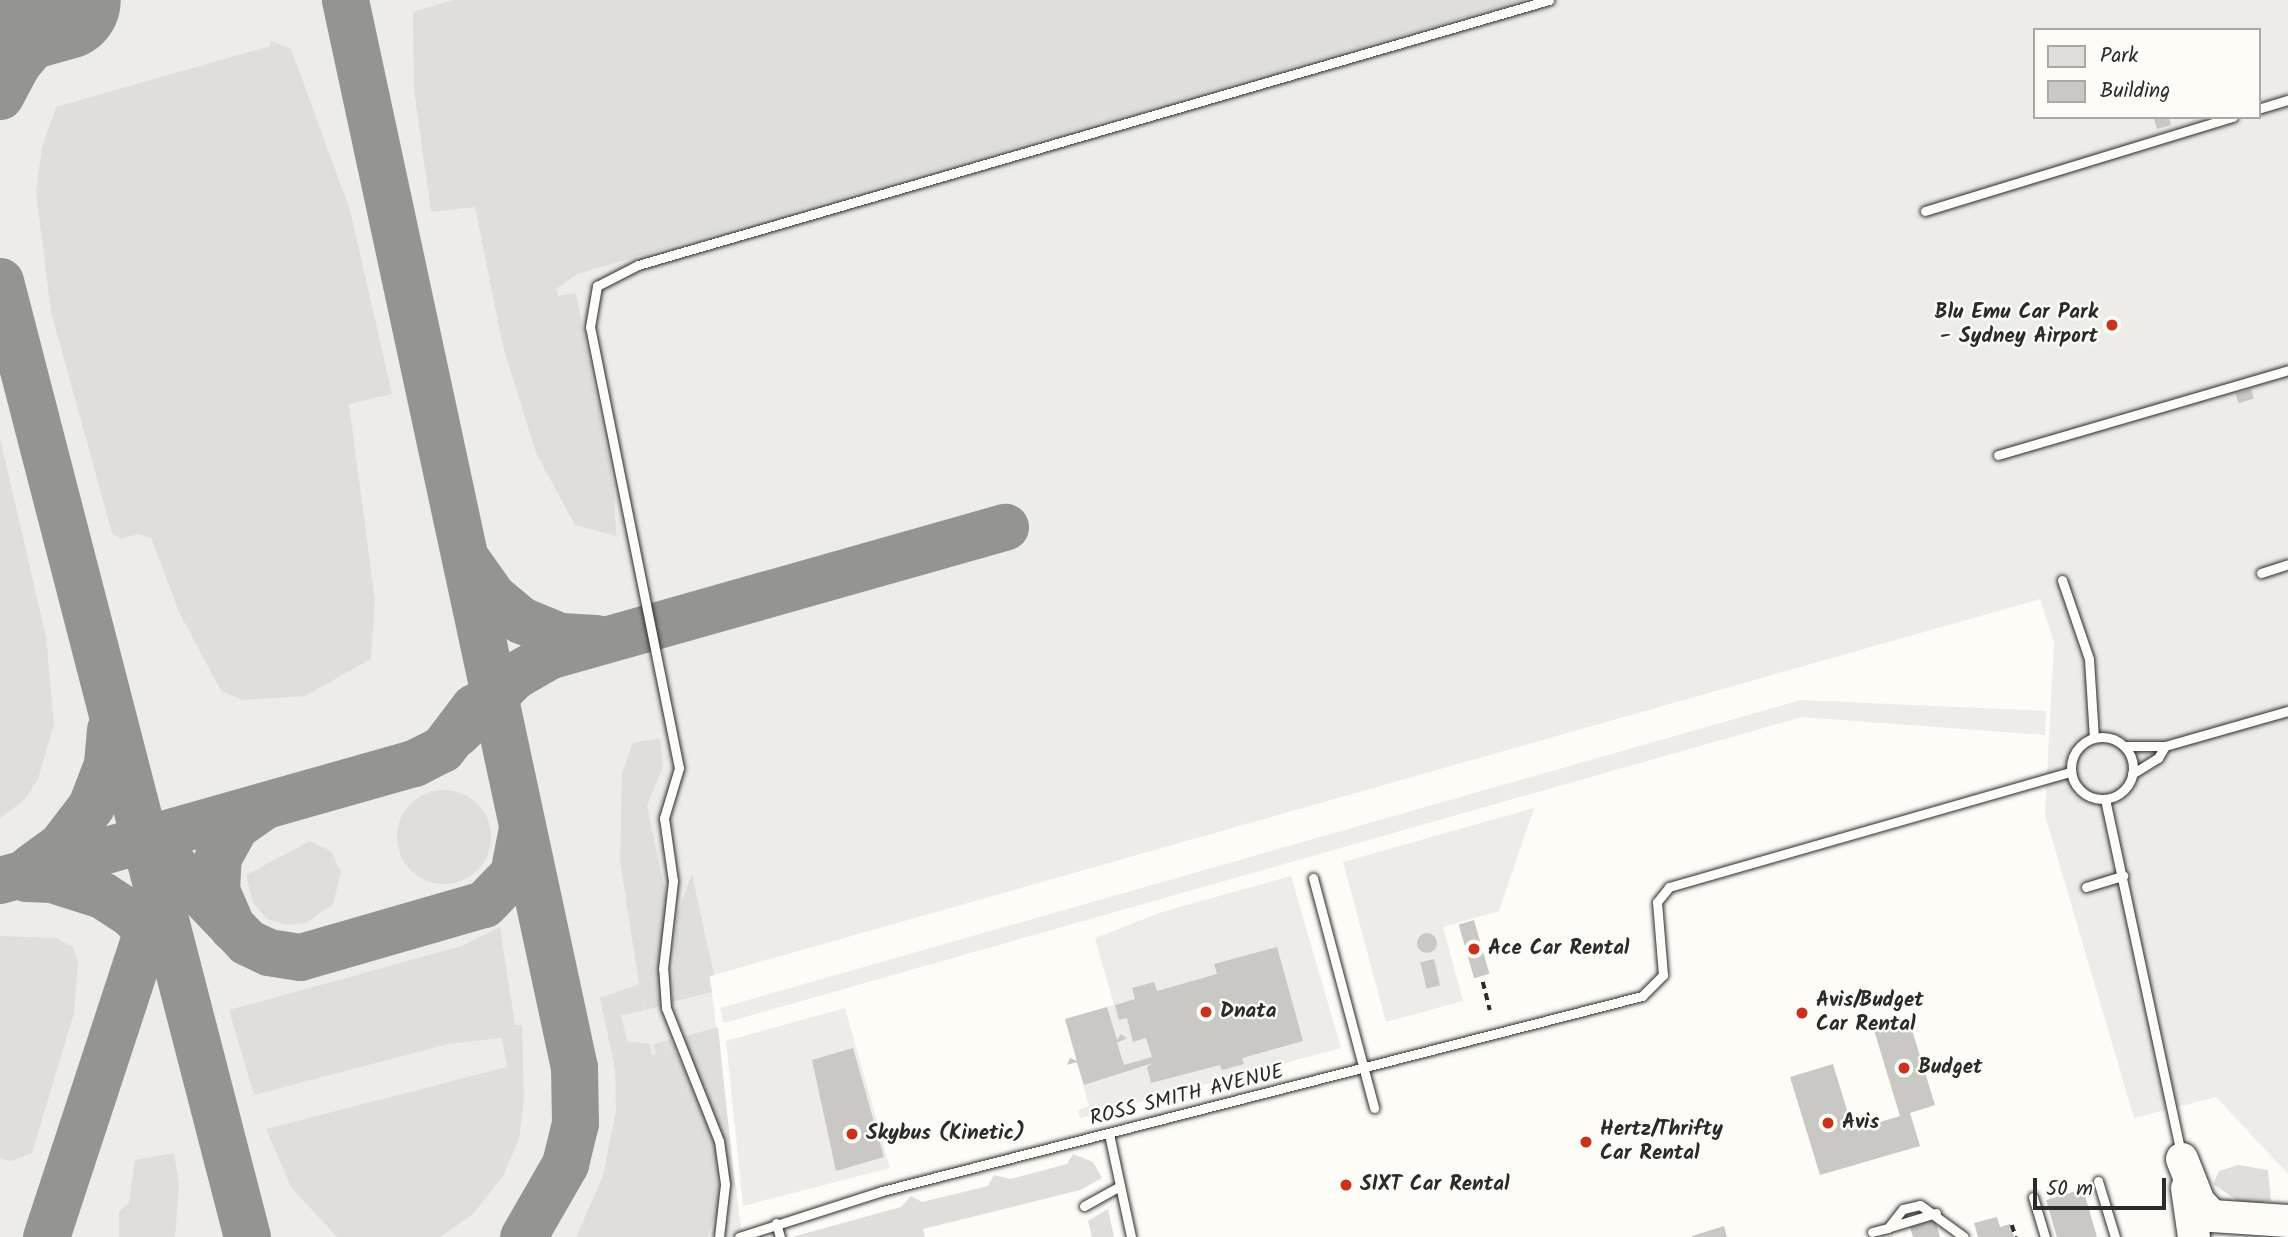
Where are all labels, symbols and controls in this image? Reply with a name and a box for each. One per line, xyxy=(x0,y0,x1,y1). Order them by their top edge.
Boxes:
legend xyxy=(2032,28,2260,119)
text: Park xyxy=(2100,40,2138,73)
text: Building xyxy=(2100,75,2170,108)
place label: Blu Emu Car Park - Sydney Airport xyxy=(1934,300,2098,350)
marker: Blu Emu Car Park - Sydney Airport xyxy=(2104,317,2120,333)
place label: Ace Car Rental xyxy=(1488,936,1629,962)
marker: Ace Car Rental xyxy=(1466,941,1482,957)
place label: Avis/Budget Car Rental xyxy=(1816,988,1924,1038)
place label: Dnata xyxy=(1220,999,1277,1025)
marker: Dnata xyxy=(1198,1004,1214,1020)
marker: Avis/Budget Car Rental xyxy=(1794,1005,1810,1021)
place label: Budget xyxy=(1918,1055,1982,1081)
street label: ROSS SMITH AVENUE xyxy=(1087,1060,1287,1132)
marker: Budget xyxy=(1896,1060,1912,1076)
place label: Avis xyxy=(1842,1110,1879,1136)
marker: Avis xyxy=(1820,1115,1836,1131)
place label: Hertz/Thrifty Car Rental xyxy=(1600,1117,1723,1167)
place label: Skybus (Kinetic) xyxy=(866,1121,1025,1147)
marker: Skybus (Kinetic) xyxy=(844,1126,860,1142)
marker: Hertz/Thrifty Car Rental xyxy=(1578,1134,1594,1150)
scale bar xyxy=(2036,1164,2169,1208)
place label: SIXT Car Rental xyxy=(1360,1172,1509,1198)
text: 50 m xyxy=(2046,1173,2093,1206)
marker: SIXT Car Rental xyxy=(1338,1177,1354,1193)

